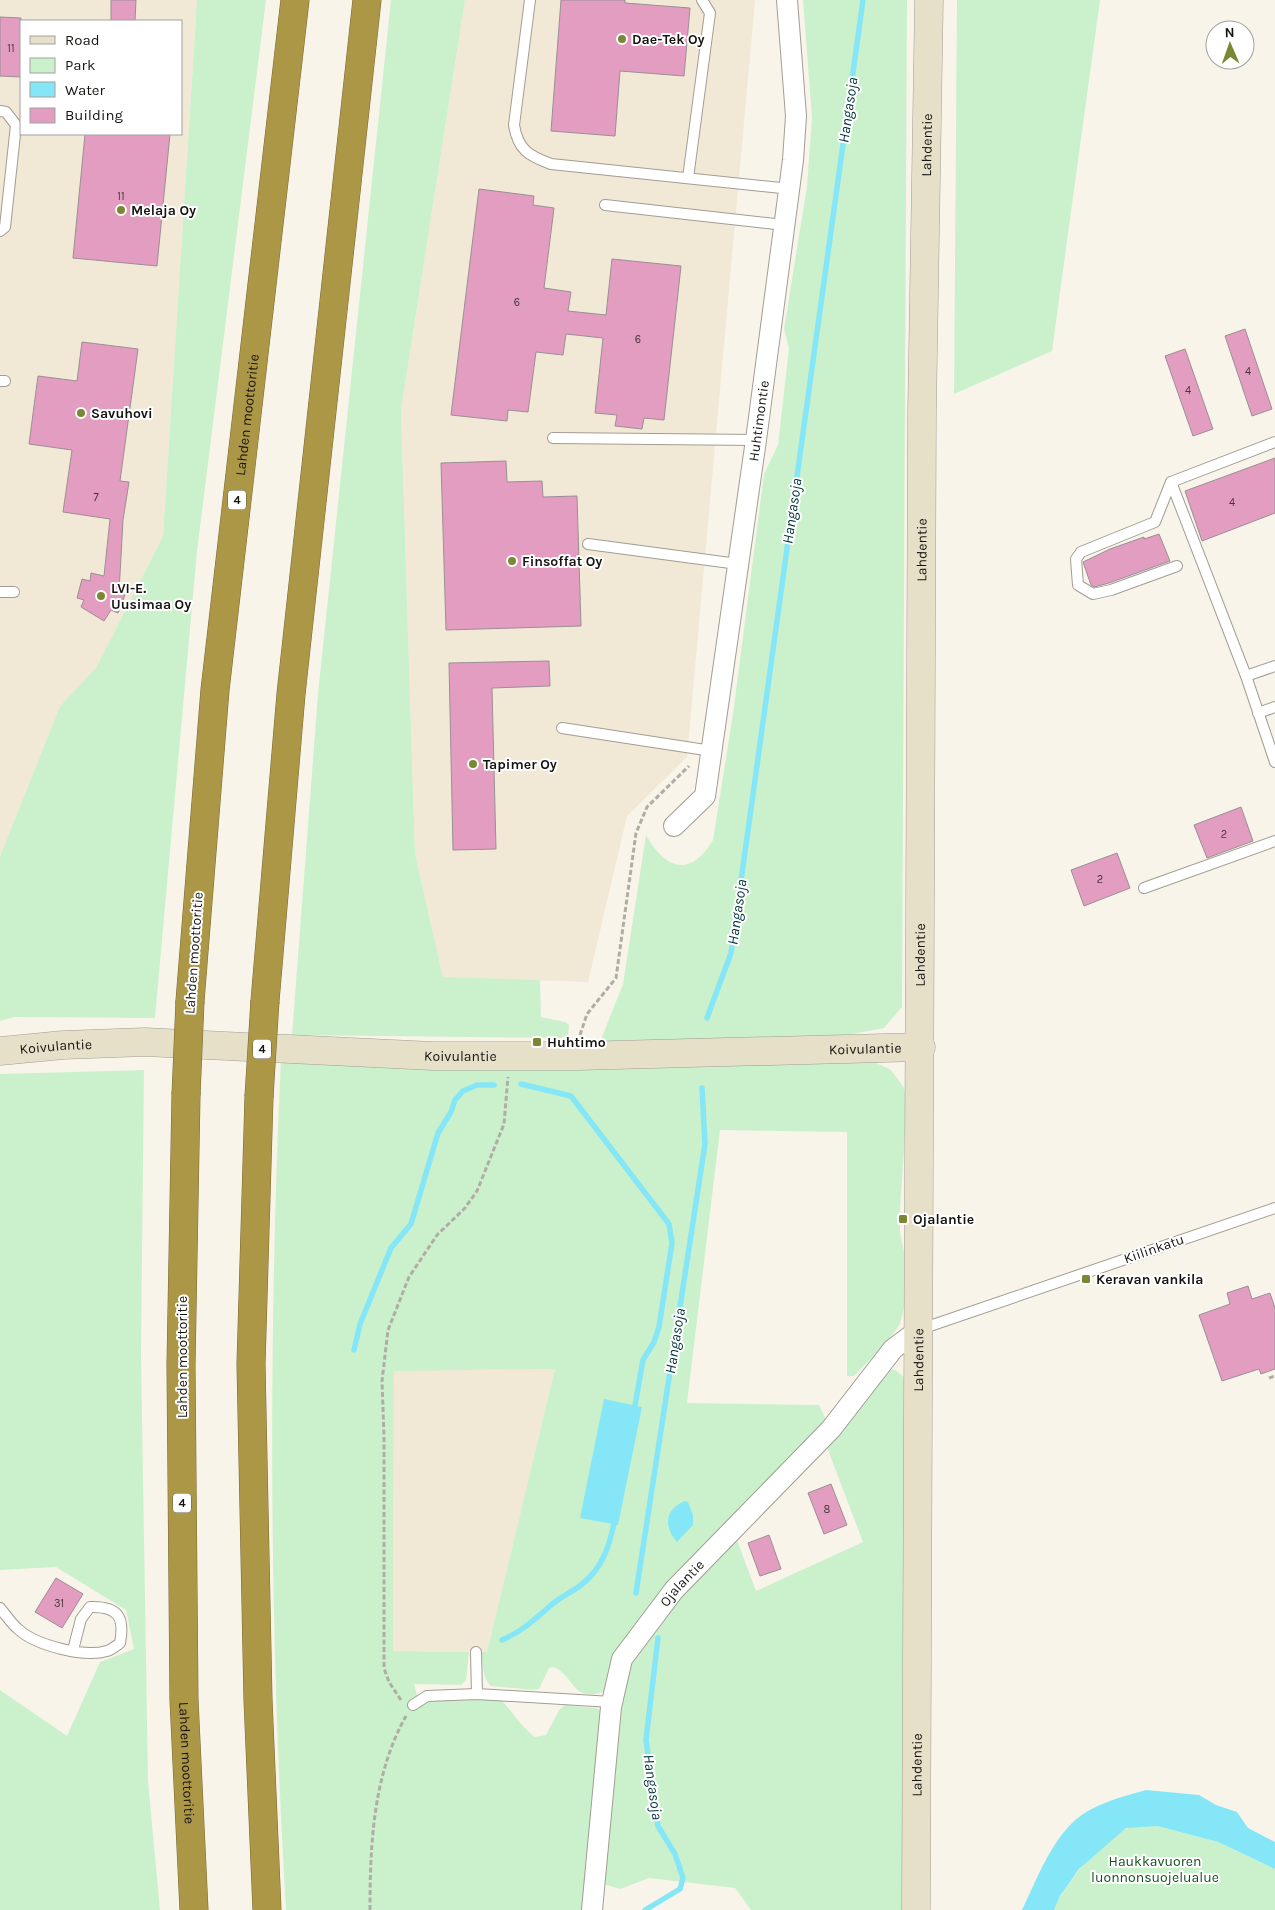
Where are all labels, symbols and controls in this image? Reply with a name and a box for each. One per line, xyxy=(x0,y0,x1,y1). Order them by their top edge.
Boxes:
legend xyxy=(20,20,182,135)
north arrow xyxy=(1205,20,1255,70)
text: N xyxy=(1224,24,1235,41)
text: Road xyxy=(65,31,100,49)
place label: Dae-Tek Oy xyxy=(632,31,705,48)
marker: Dae-Tek Oy xyxy=(616,33,628,45)
house number: 11 xyxy=(7,42,15,55)
text: Park xyxy=(65,56,95,74)
water label: Hangasoja xyxy=(834,76,862,144)
text: Water xyxy=(65,81,106,99)
text: Building xyxy=(65,106,123,124)
street label: Lahdentie xyxy=(917,113,936,177)
house number: 11 xyxy=(117,190,125,203)
place label: Melaja Oy xyxy=(131,202,196,219)
marker: Melaja Oy xyxy=(115,204,127,216)
house number: 6 xyxy=(514,296,520,309)
house number: 6 xyxy=(635,333,641,346)
street label: Lahden moottoritie xyxy=(231,353,262,477)
house number: 4 xyxy=(1245,365,1251,378)
street label: Huhtimontie xyxy=(745,379,772,463)
house number: 4 xyxy=(1185,384,1191,397)
place label: Savuhovi xyxy=(91,405,153,422)
marker: Savuhovi xyxy=(75,407,87,419)
water label: Hangasoja xyxy=(778,477,806,545)
road number: 4 xyxy=(228,490,246,510)
house number: 7 xyxy=(93,491,99,504)
house number: 4 xyxy=(1229,496,1235,509)
street label: Lahdentie xyxy=(913,518,930,582)
place label: Finsoffat Oy xyxy=(522,553,602,570)
marker: Finsoffat Oy xyxy=(506,555,518,567)
place label: LVI-E. Uusimaa Oy xyxy=(111,580,191,613)
marker: LVI-E. Uusimaa Oy xyxy=(95,590,107,602)
place label: Tapimer Oy xyxy=(483,756,557,773)
marker: Tapimer Oy xyxy=(467,758,479,770)
house number: 2 xyxy=(1221,828,1227,841)
house number: 2 xyxy=(1097,873,1103,886)
water label: Hangasoja xyxy=(723,878,751,946)
street label: Lahden moottoritie xyxy=(181,891,207,1015)
street label: Lahdentie xyxy=(911,923,928,987)
place label: Huhtimo xyxy=(547,1034,606,1051)
street label: Koivulantie xyxy=(19,1035,92,1058)
marker: Huhtimo xyxy=(531,1036,543,1048)
street label: Koivulantie xyxy=(829,1039,902,1058)
road number: 4 xyxy=(253,1040,271,1058)
street label: Koivulantie xyxy=(424,1047,497,1065)
place label: Ojalantie xyxy=(913,1211,974,1228)
marker: Ojalantie xyxy=(897,1213,909,1225)
street label: Kiilinkatu xyxy=(1122,1231,1186,1267)
place label: Keravan vankila xyxy=(1096,1271,1204,1288)
marker: Keravan vankila xyxy=(1080,1273,1092,1285)
street label: Lahden moottoritie xyxy=(174,1296,191,1418)
water label: Hangasoja xyxy=(661,1307,689,1375)
street label: Lahdentie xyxy=(910,1328,927,1392)
road number: 4 xyxy=(173,1494,191,1512)
house number: 8 xyxy=(824,1503,831,1516)
street label: Ojalantie xyxy=(656,1556,708,1610)
house number: 31 xyxy=(54,1597,64,1610)
street label: Lahden moottoritie xyxy=(176,1701,198,1824)
street label: Lahdentie xyxy=(908,1733,925,1797)
water label: Hangasoja xyxy=(639,1753,667,1821)
park label: Haukkavuoren luonnonsuojelualue xyxy=(1091,1853,1219,1886)

